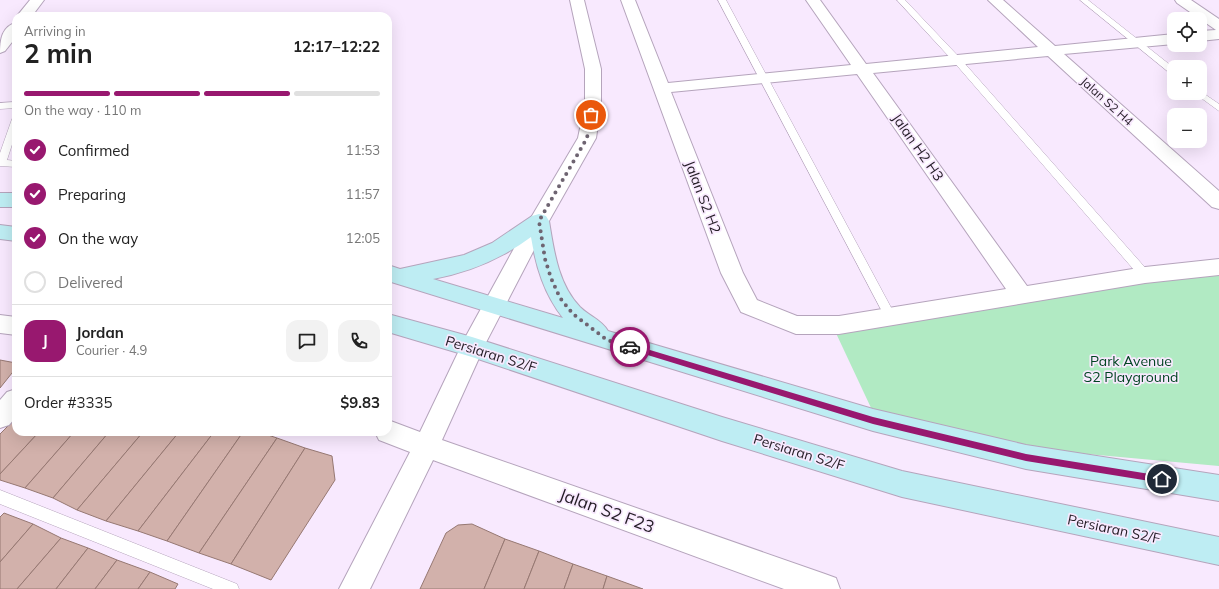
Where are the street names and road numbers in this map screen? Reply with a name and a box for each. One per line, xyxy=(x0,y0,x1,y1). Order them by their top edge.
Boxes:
street label: Jalan S2 H4 xyxy=(1078,73,1136,129)
street label: Jalan H2 H3 xyxy=(888,110,948,184)
street label: Jalan S2 H2 xyxy=(681,158,725,236)
street label: Persiaran S2/F xyxy=(443,332,539,376)
street label: Persiaran S2/F xyxy=(751,430,847,474)
street label: Jalan S2 F23 xyxy=(556,483,657,538)
street label: Persiaran S2/F xyxy=(1066,510,1162,548)

